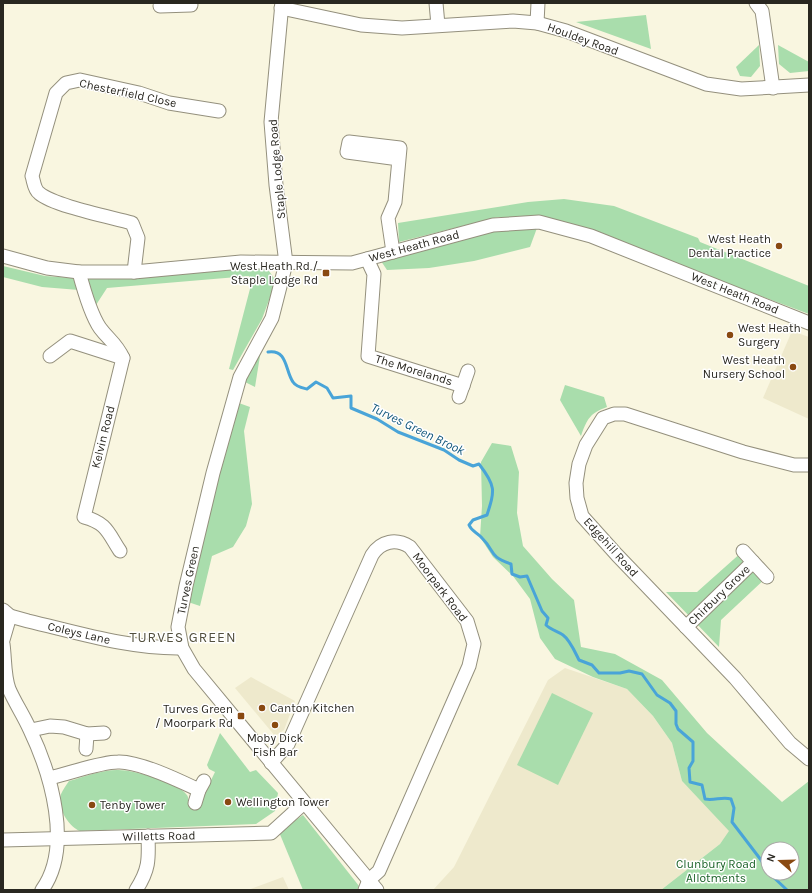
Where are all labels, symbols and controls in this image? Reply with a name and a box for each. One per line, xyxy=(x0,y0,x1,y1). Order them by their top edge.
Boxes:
street label: Houldey Road xyxy=(546,20,620,58)
street label: Chesterfield Close xyxy=(78,76,178,110)
street label: Staple Lodge Road xyxy=(266,118,288,220)
street label: West Heath Road xyxy=(367,227,461,265)
place label: West Heath Dental Practice xyxy=(688,232,771,260)
marker: West Heath Dental Practice xyxy=(774,241,784,251)
place label: West Heath Rd / Staple Lodge Rd xyxy=(230,259,318,287)
marker: West Heath Rd / Staple Lodge Rd xyxy=(321,268,331,278)
street label: West Heath Road xyxy=(689,269,781,317)
place label: West Heath Surgery xyxy=(738,321,801,349)
marker: West Heath Surgery xyxy=(725,330,735,340)
street label: The Morelands xyxy=(374,352,454,388)
place label: West Heath Nursery School xyxy=(703,353,785,381)
marker: West Heath Nursery School xyxy=(788,362,798,372)
water label: Turves Green Brook xyxy=(369,400,468,458)
street label: Kelvin Road xyxy=(88,404,118,470)
street label: Edgehill Road xyxy=(581,515,641,579)
street label: Turves Green xyxy=(174,544,202,616)
street label: Moorpark Road xyxy=(409,550,471,624)
street label: Chirbury Grove xyxy=(685,562,753,628)
street label: Coleys Lane xyxy=(46,619,112,647)
district label: TURVES GREEN xyxy=(129,629,237,646)
place label: Canton Kitchen xyxy=(270,701,355,715)
place label: Turves Green / Moorpark Rd xyxy=(155,702,233,730)
marker: Canton Kitchen xyxy=(257,703,267,713)
marker: Turves Green / Moorpark Rd xyxy=(236,711,246,721)
marker: Moby Dick Fish Bar xyxy=(270,720,280,730)
place label: Moby Dick Fish Bar xyxy=(247,731,304,759)
place label: Wellington Tower xyxy=(236,795,329,809)
marker: Wellington Tower xyxy=(223,797,233,807)
place label: Tenby Tower xyxy=(100,798,166,812)
marker: Tenby Tower xyxy=(87,800,97,810)
street label: Willetts Road xyxy=(122,828,196,844)
north arrow xyxy=(760,841,800,881)
text: N xyxy=(764,852,779,864)
park label: Clunbury Road Allotments xyxy=(676,857,756,885)

